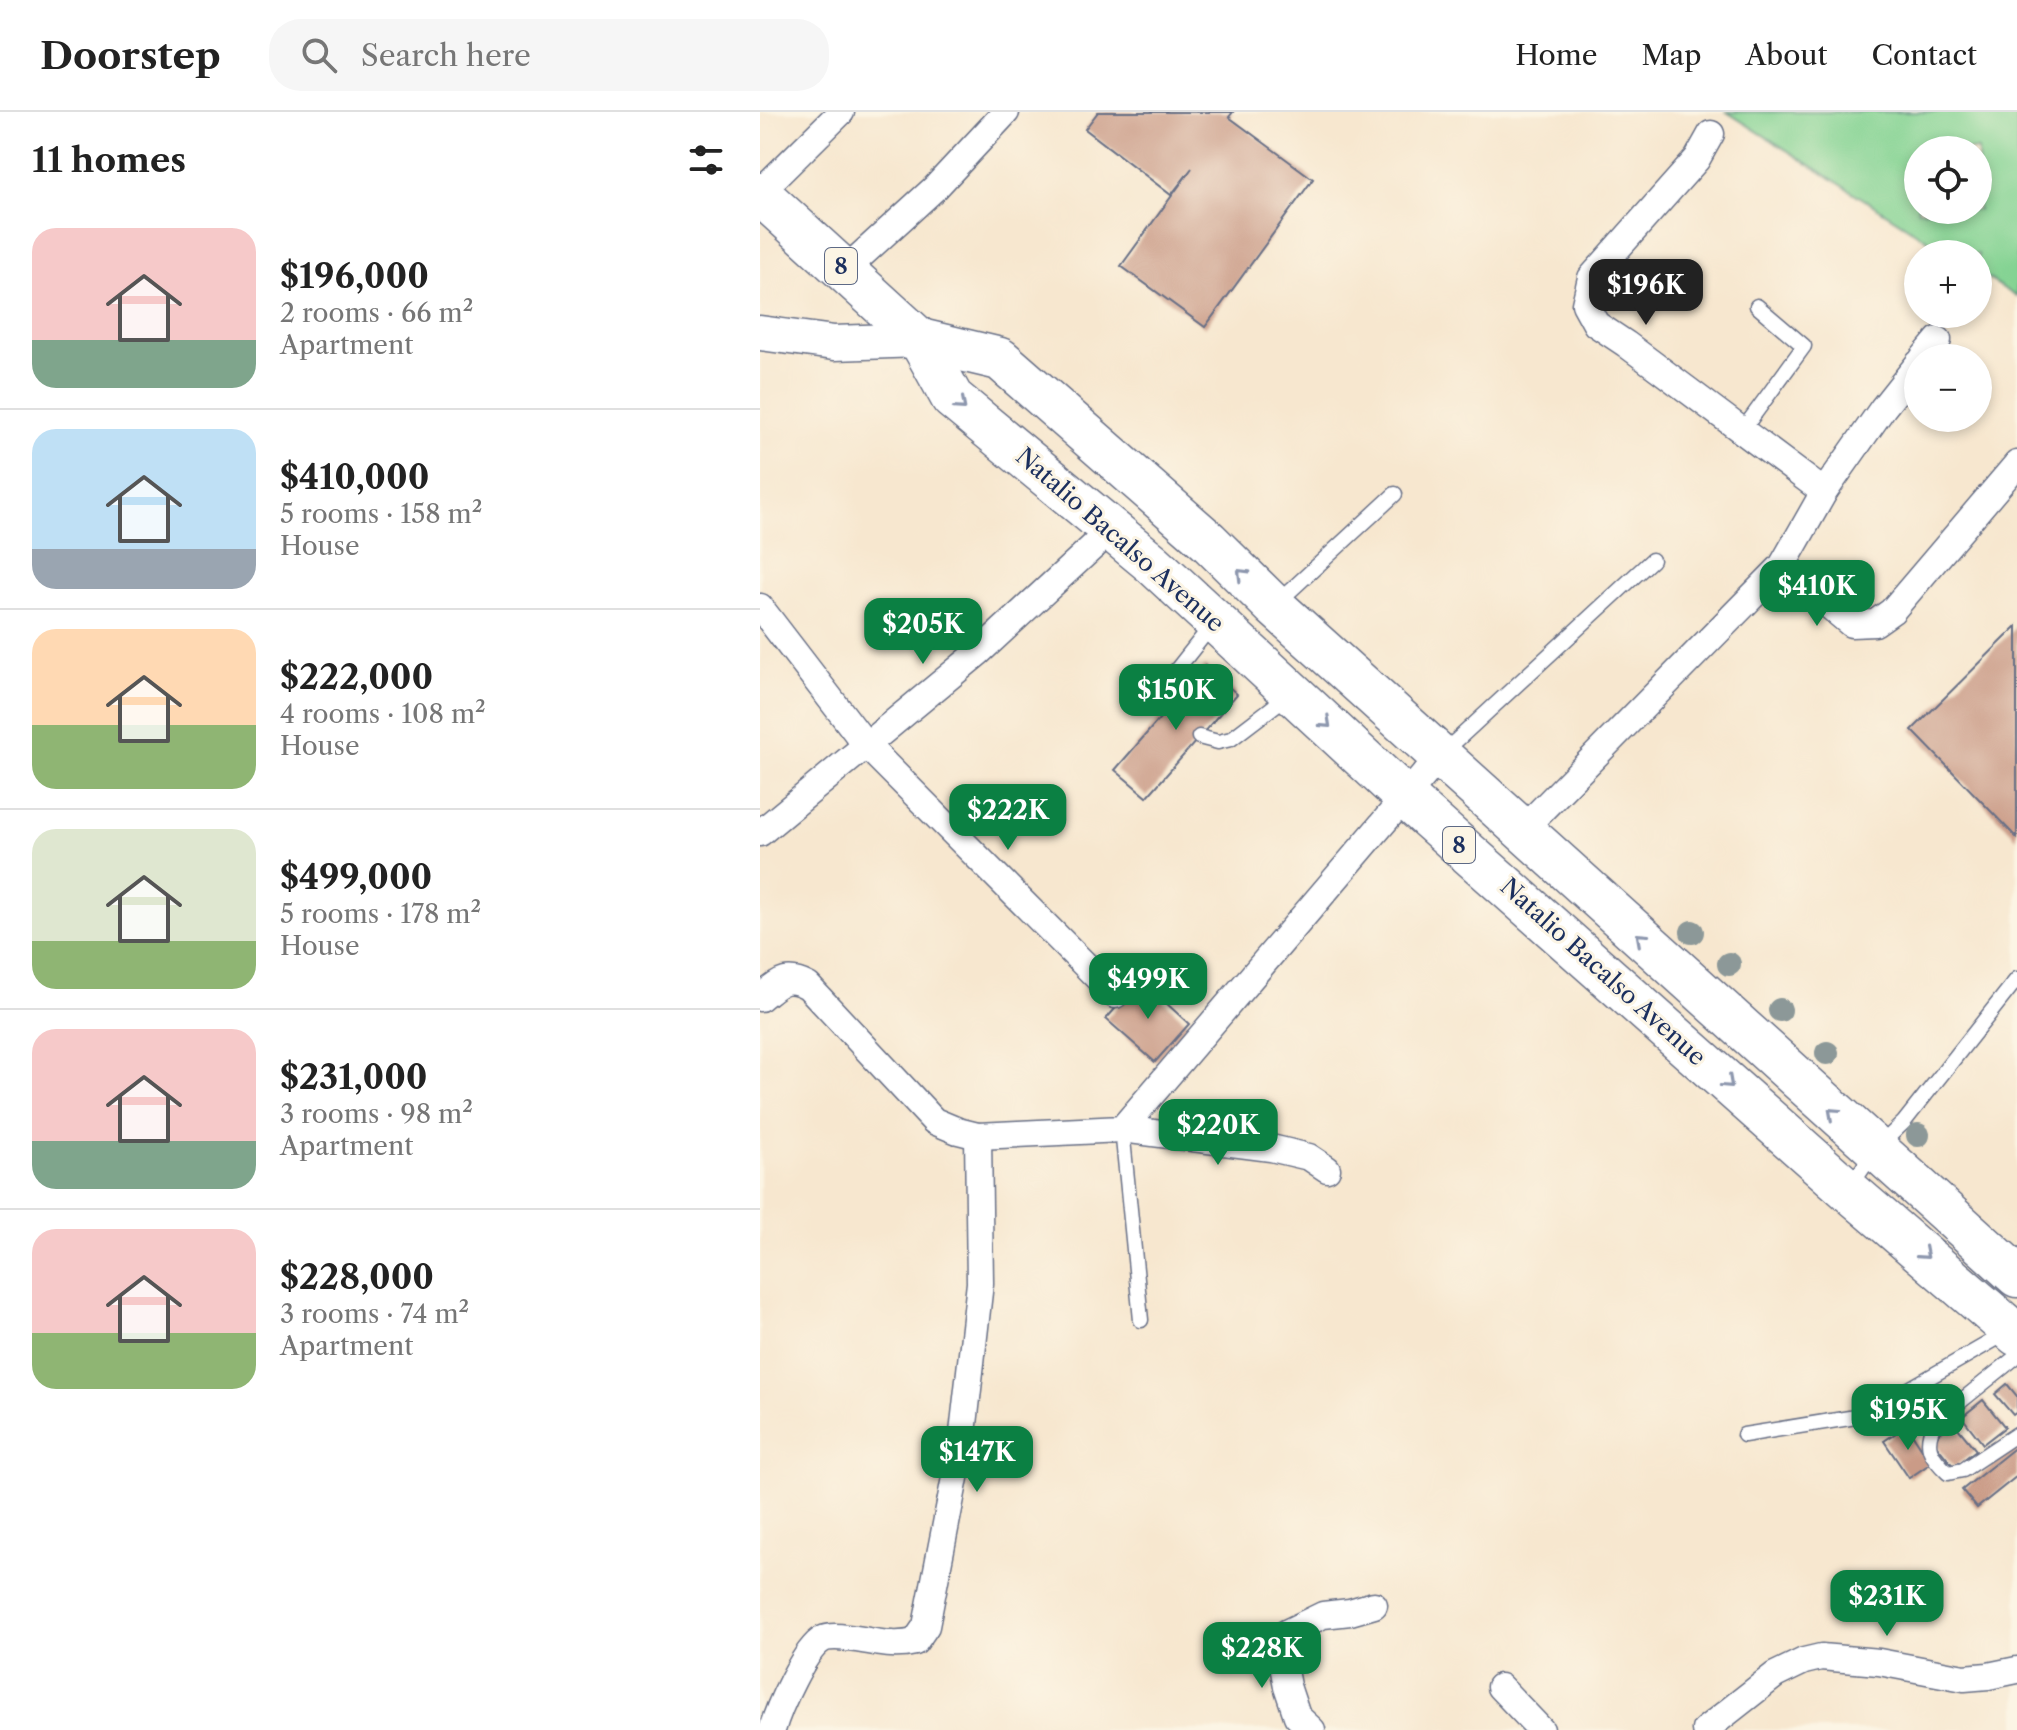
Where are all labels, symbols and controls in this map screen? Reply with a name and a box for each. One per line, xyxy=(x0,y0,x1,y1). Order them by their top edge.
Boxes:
search box xyxy=(269,19,829,91)
text: Doorstep xyxy=(40,32,221,79)
icon: search xyxy=(297,33,341,77)
text: Search here xyxy=(361,37,531,74)
text: Home xyxy=(1515,38,1597,72)
text: Map xyxy=(1641,38,1701,72)
text: About xyxy=(1745,38,1827,72)
text: Contact xyxy=(1871,38,1977,72)
map controls xyxy=(1904,136,1992,432)
button: locate xyxy=(1904,136,1992,224)
icon: filters xyxy=(684,138,728,182)
text: 11 homes xyxy=(32,139,186,181)
button: + xyxy=(1904,240,1992,328)
road number: 8 xyxy=(825,248,857,284)
text: $196,000 xyxy=(280,255,429,297)
pin: $196K xyxy=(1590,259,1702,327)
icon: home xyxy=(96,260,192,356)
text: $196K xyxy=(1607,269,1685,301)
text: 2 rooms · 66 m² xyxy=(280,297,473,329)
text: Apartment xyxy=(280,329,413,361)
button: − xyxy=(1904,344,1992,432)
one-way arrow xyxy=(952,395,967,410)
street label: Natalio Bacalso Avenue xyxy=(1010,441,1230,638)
text: $410,000 xyxy=(280,456,429,498)
icon: home xyxy=(96,461,192,557)
text: 5 rooms · 158 m² xyxy=(280,498,482,530)
text: House xyxy=(280,530,360,562)
pin: $410K xyxy=(1761,560,1873,628)
one-way arrow xyxy=(1237,569,1251,583)
text: $410K xyxy=(1778,570,1856,602)
pin: $205K xyxy=(867,598,979,666)
text: $205K xyxy=(882,608,964,640)
text: $222,000 xyxy=(280,656,433,698)
icon: home xyxy=(96,661,192,757)
pin: $150K xyxy=(1120,664,1232,732)
text: $150K xyxy=(1137,674,1215,706)
text: 4 rooms · 108 m² xyxy=(280,698,486,730)
one-way arrow xyxy=(1316,714,1331,728)
text: House xyxy=(280,730,360,762)
pin: $222K xyxy=(952,784,1064,852)
text: $222K xyxy=(967,794,1049,826)
road number: 8 xyxy=(1443,827,1475,863)
text: $499,000 xyxy=(280,856,432,898)
icon: home xyxy=(96,861,192,957)
street label: Natalio Bacalso Avenue xyxy=(1495,872,1712,1071)
text: 5 rooms · 178 m² xyxy=(280,898,481,930)
text: House xyxy=(280,930,360,962)
one-way arrow xyxy=(1635,933,1650,948)
pin: $499K xyxy=(1092,953,1204,1021)
text: $499K xyxy=(1107,963,1189,995)
text: $231,000 xyxy=(280,1056,428,1098)
icon: home xyxy=(96,1061,192,1157)
one-way arrow xyxy=(1719,1073,1734,1088)
text: 3 rooms · 98 m² xyxy=(280,1098,473,1130)
pin: $220K xyxy=(1162,1099,1274,1167)
one-way arrow xyxy=(1828,1108,1843,1122)
text: $220K xyxy=(1177,1109,1259,1141)
text: Apartment xyxy=(280,1130,413,1162)
one-way arrow xyxy=(1914,1245,1929,1259)
text: $228,000 xyxy=(280,1256,434,1298)
icon: home xyxy=(96,1261,192,1357)
text: 3 rooms · 74 m² xyxy=(280,1298,469,1330)
text: Apartment xyxy=(280,1330,413,1362)
pin: $195K xyxy=(1852,1384,1964,1452)
text: $195K xyxy=(1870,1394,1946,1426)
pin: $147K xyxy=(921,1426,1033,1494)
text: $147K xyxy=(939,1436,1015,1468)
pin: $231K xyxy=(1831,1570,1943,1638)
text: $231K xyxy=(1848,1580,1926,1612)
pin: $228K xyxy=(1206,1622,1318,1690)
text: $228K xyxy=(1221,1632,1303,1664)

